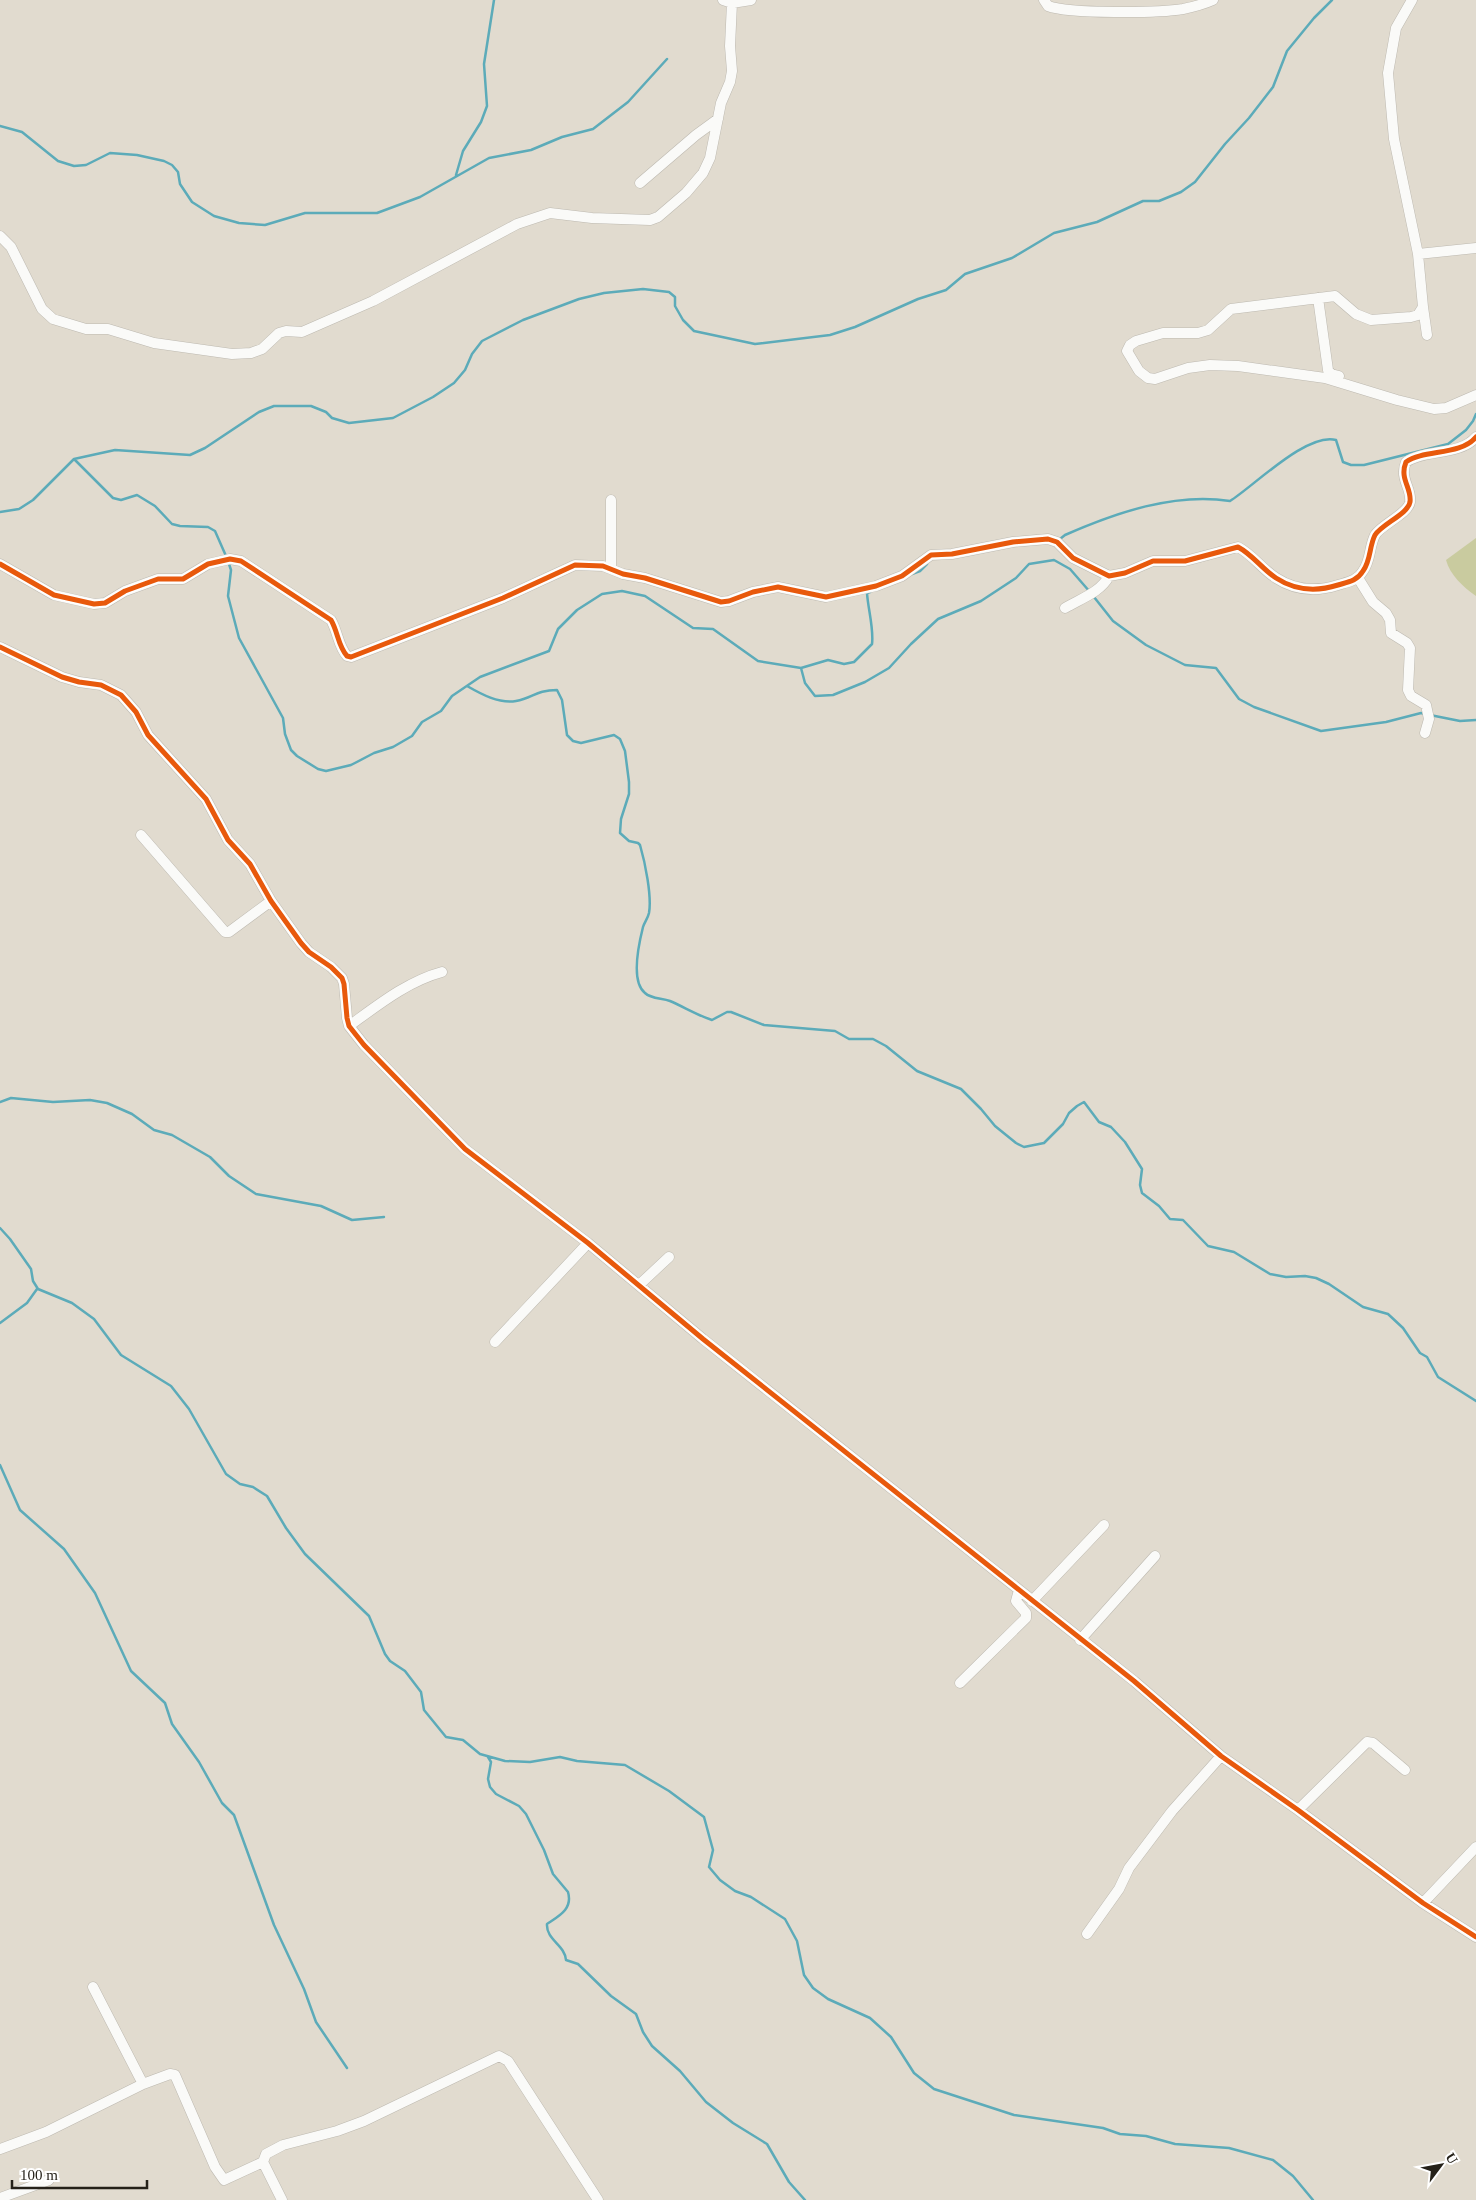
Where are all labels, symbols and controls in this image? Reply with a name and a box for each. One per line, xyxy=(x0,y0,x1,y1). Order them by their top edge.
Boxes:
north arrow xyxy=(1416,2140,1466,2190)
text: U xyxy=(1443,2150,1461,2167)
scale bar xyxy=(12,2158,148,2190)
text: 100 m xyxy=(20,2167,58,2183)

